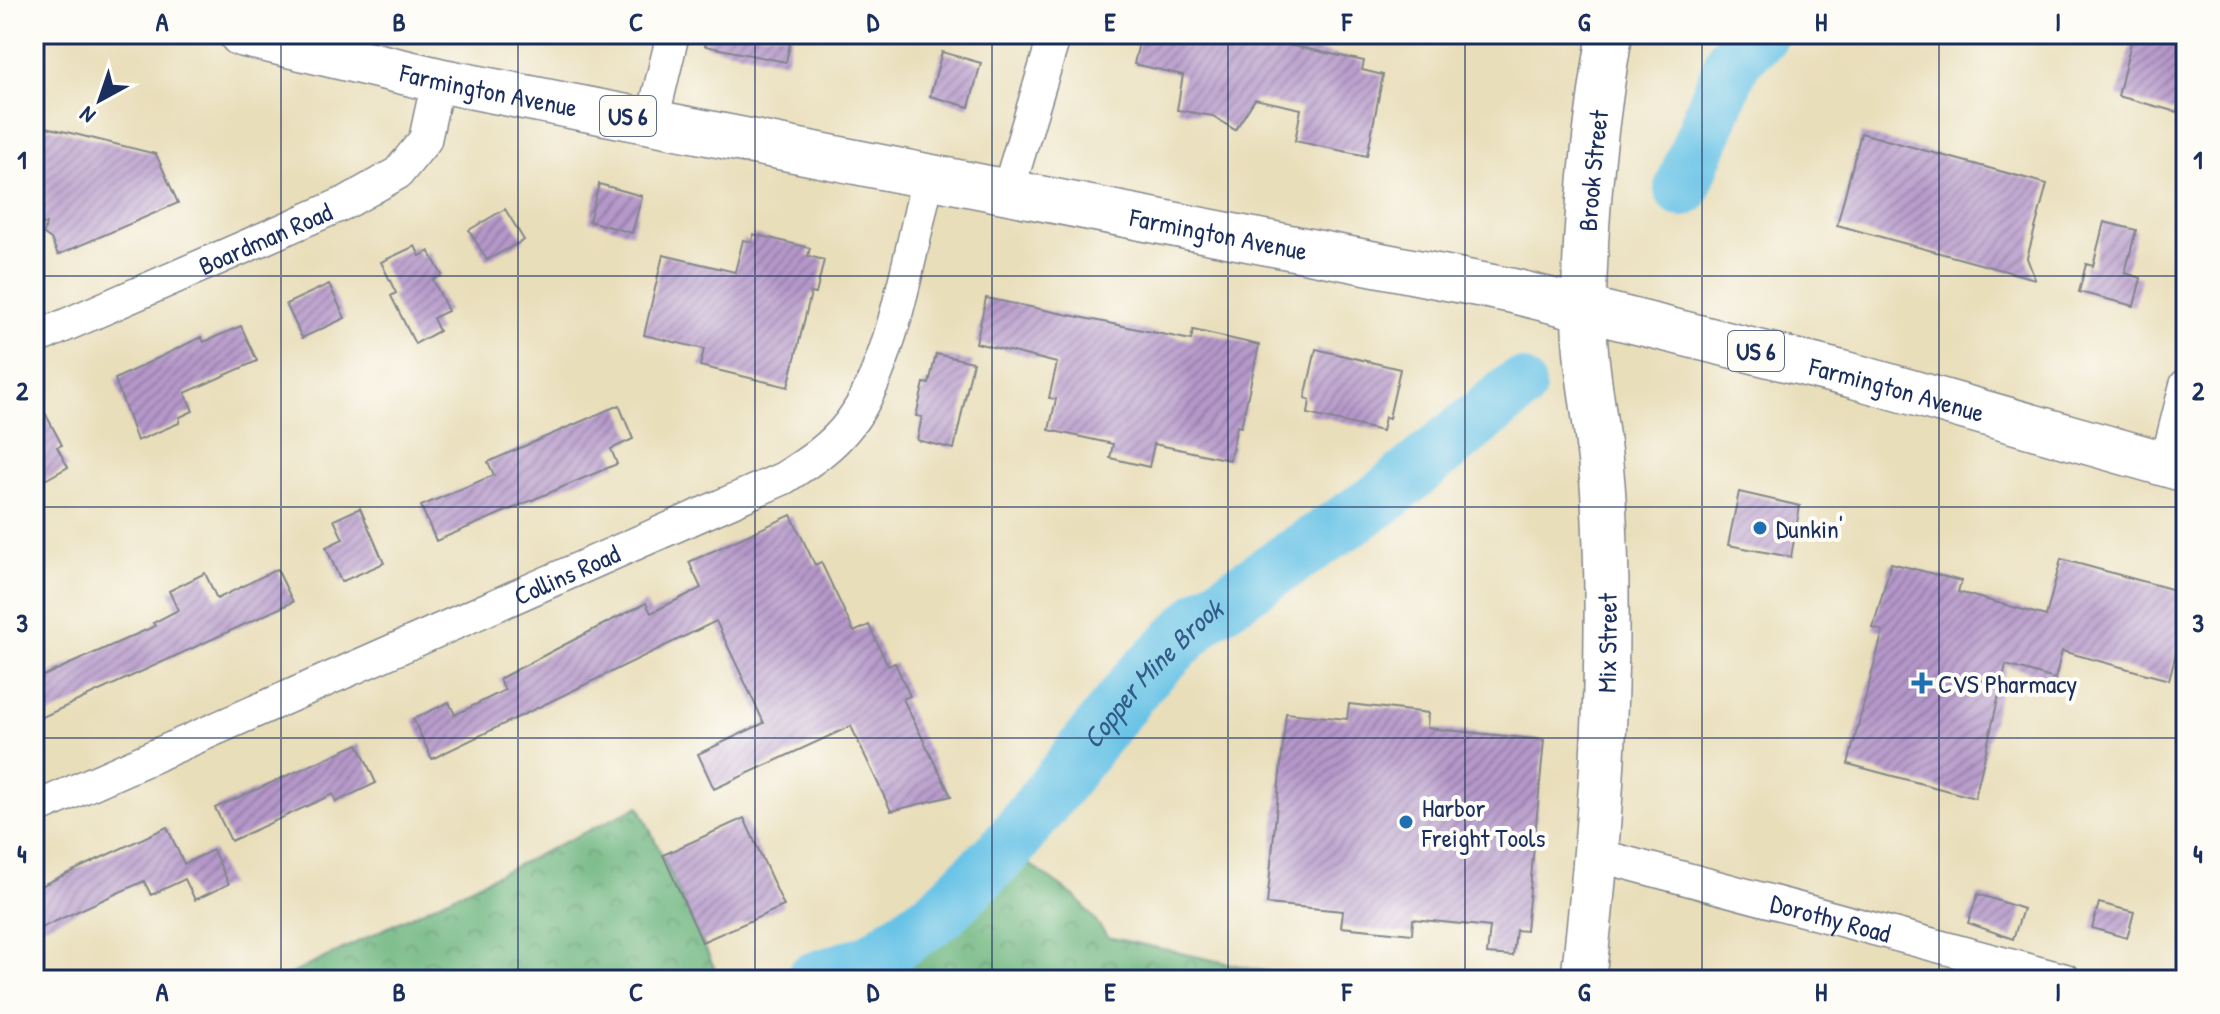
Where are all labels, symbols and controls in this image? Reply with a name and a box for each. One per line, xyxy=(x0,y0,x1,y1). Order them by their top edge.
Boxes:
text: A xyxy=(156,4,169,39)
text: B xyxy=(392,4,406,39)
text: C xyxy=(629,4,643,39)
text: D xyxy=(867,4,880,39)
text: E xyxy=(1104,4,1116,39)
text: F xyxy=(1341,4,1353,39)
text: G xyxy=(1578,4,1591,39)
text: H xyxy=(1815,4,1827,39)
text: I xyxy=(2055,4,2061,39)
street label: Farmington Avenue xyxy=(396,54,580,124)
north arrow xyxy=(60,60,140,140)
road number: US 6 xyxy=(600,96,656,136)
text: N xyxy=(73,100,101,131)
street label: Brook Street xyxy=(1569,107,1616,232)
text: 1 xyxy=(17,142,27,177)
text: 1 xyxy=(2193,142,2203,177)
street label: Boardman Road xyxy=(193,193,337,283)
street label: Farmington Avenue xyxy=(1126,199,1311,268)
road number: US 6 xyxy=(1728,331,1784,371)
street label: Farmington Avenue xyxy=(1805,348,1988,430)
text: 2 xyxy=(16,373,29,408)
text: 2 xyxy=(2192,373,2205,408)
place label: Dunkin' xyxy=(1776,511,1843,546)
marker: Dunkin' xyxy=(1751,519,1769,537)
street label: Collins Road xyxy=(508,535,625,613)
water label: Copper Mine Brook xyxy=(1074,588,1232,756)
street label: Mix Street xyxy=(1588,592,1624,693)
text: 3 xyxy=(16,605,28,640)
text: 3 xyxy=(2192,605,2204,640)
place label: CVS Pharmacy xyxy=(1938,666,2077,701)
marker: CVS Pharmacy xyxy=(1913,674,1931,692)
place label: Harbor Freight Tools xyxy=(1421,790,1545,855)
marker: Harbor Freight Tools xyxy=(1397,813,1415,831)
text: 4 xyxy=(17,836,27,871)
text: 4 xyxy=(2193,836,2203,871)
street label: Dorothy Road xyxy=(1767,885,1895,950)
text: A xyxy=(156,974,169,1009)
text: B xyxy=(392,974,406,1009)
text: C xyxy=(629,974,643,1009)
text: D xyxy=(867,974,880,1009)
text: E xyxy=(1104,974,1116,1009)
text: F xyxy=(1341,974,1353,1009)
text: G xyxy=(1578,974,1591,1009)
text: H xyxy=(1815,974,1827,1009)
text: I xyxy=(2055,974,2061,1009)

